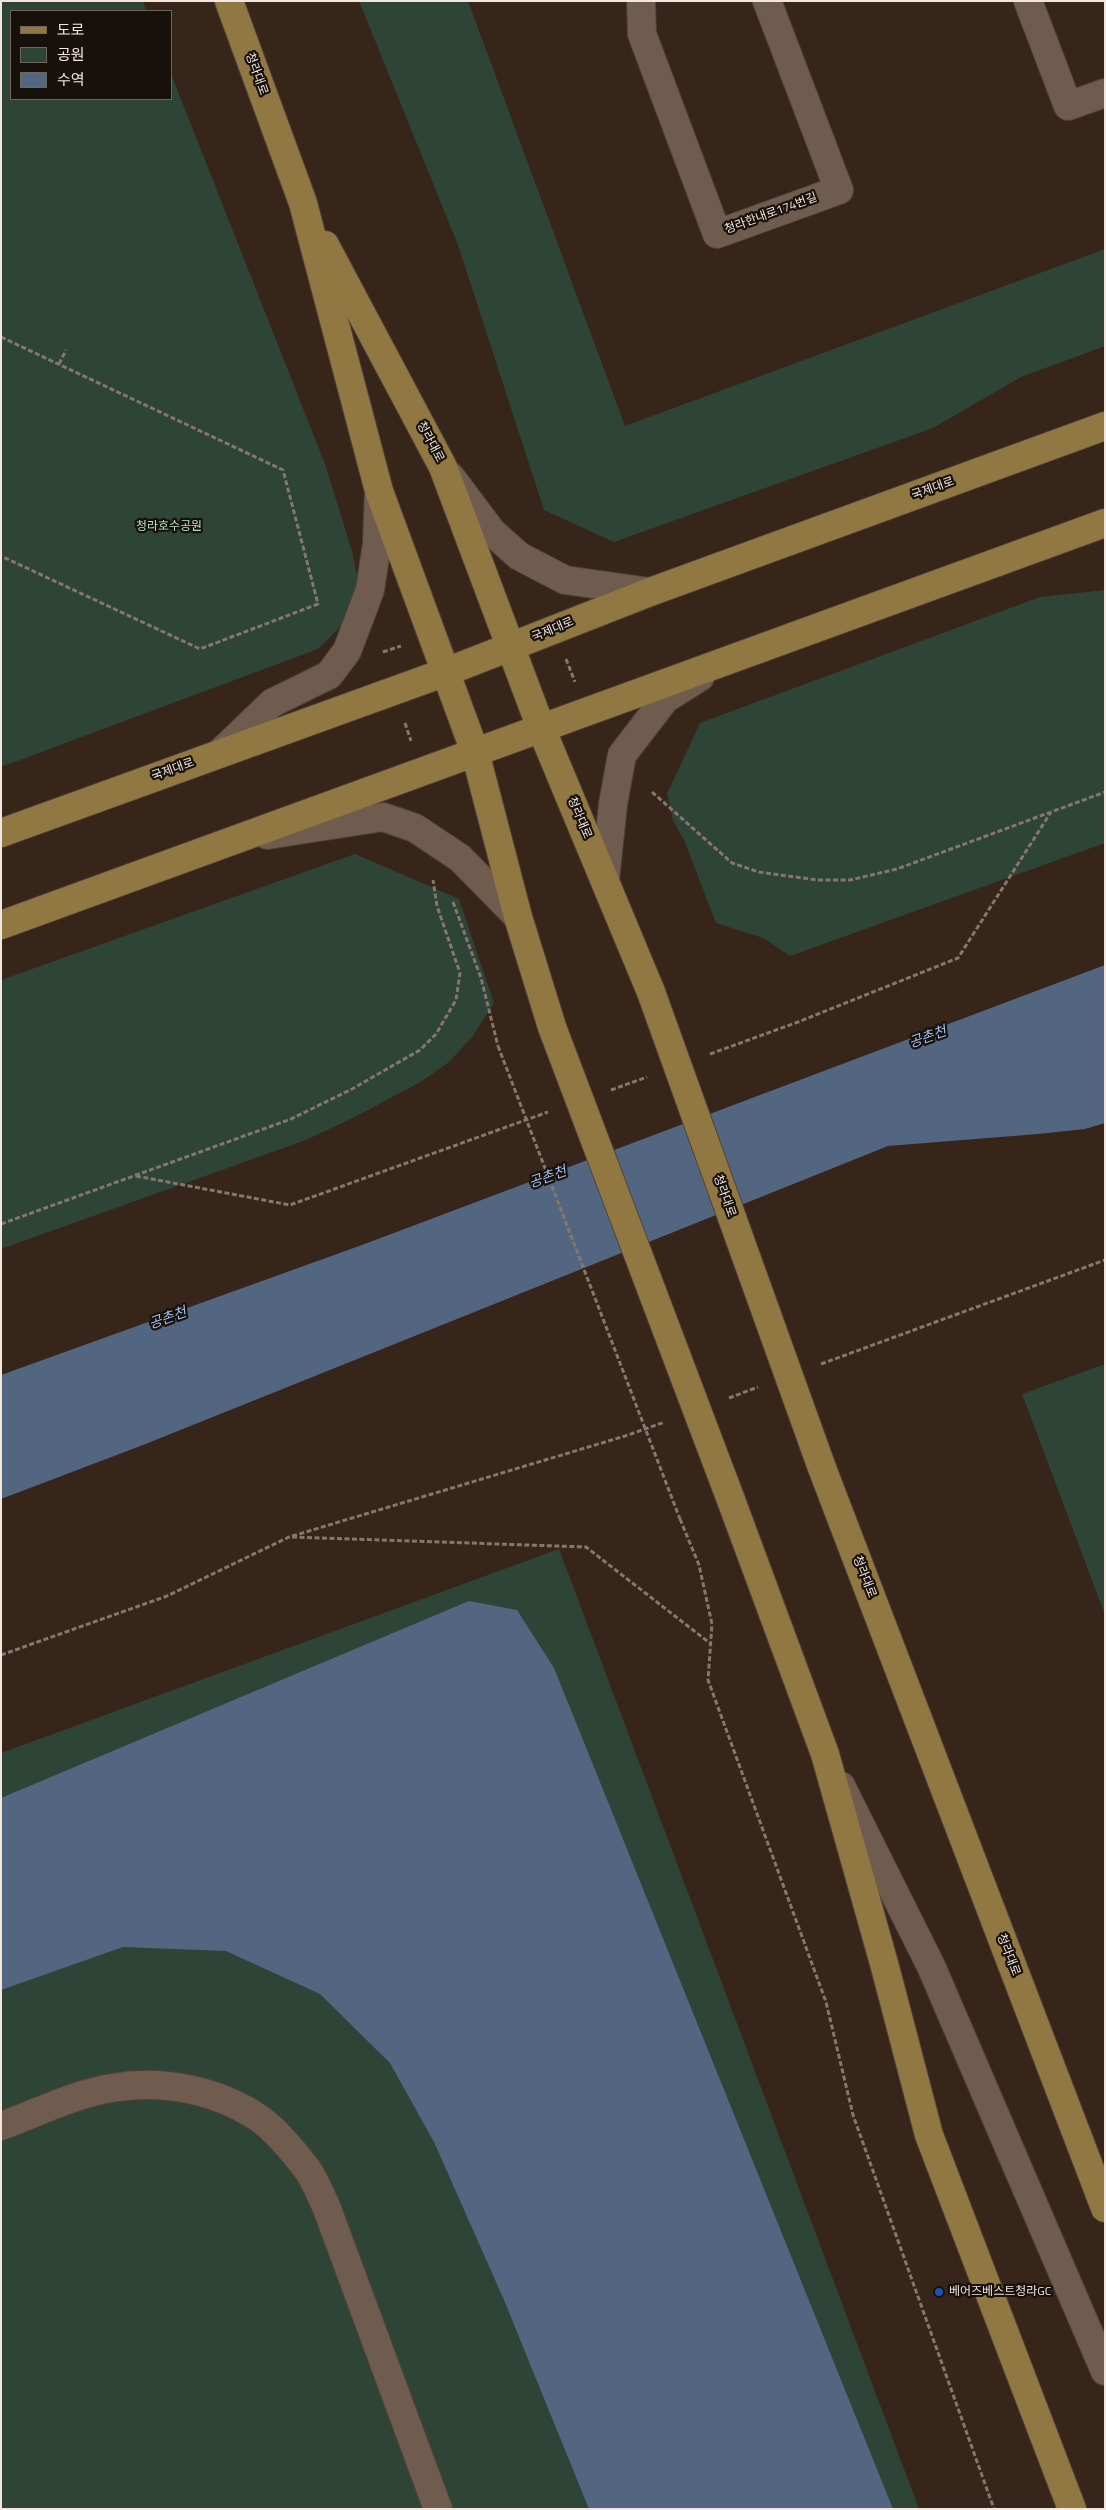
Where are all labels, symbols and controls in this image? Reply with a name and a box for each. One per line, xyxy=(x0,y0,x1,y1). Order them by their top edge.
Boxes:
legend xyxy=(10,10,172,100)
text: 도로 xyxy=(57,18,85,41)
text: 공원 xyxy=(57,43,85,66)
street label: 청라대로 xyxy=(242,51,270,97)
text: 수역 xyxy=(57,68,85,91)
street label: 청라한내로174번길 xyxy=(723,191,819,237)
street label: 청라대로 xyxy=(413,419,447,465)
street label: 국제대로 xyxy=(910,475,956,503)
park label: 청라호수공원 xyxy=(136,520,202,534)
street label: 국제대로 xyxy=(530,615,576,645)
street label: 국제대로 xyxy=(150,756,196,784)
street label: 청라대로 xyxy=(564,795,594,841)
water label: 공촌천 xyxy=(907,1023,949,1053)
water label: 공촌천 xyxy=(527,1163,569,1193)
street label: 청라대로 xyxy=(710,1173,738,1219)
water label: 공촌천 xyxy=(147,1304,189,1334)
street label: 청라대로 xyxy=(849,1554,879,1600)
street label: 청라대로 xyxy=(993,1932,1023,1978)
place label: 베어즈베스트청라GC xyxy=(949,2285,1051,2299)
marker: 베어즈베스트청라GC xyxy=(933,2286,945,2298)

